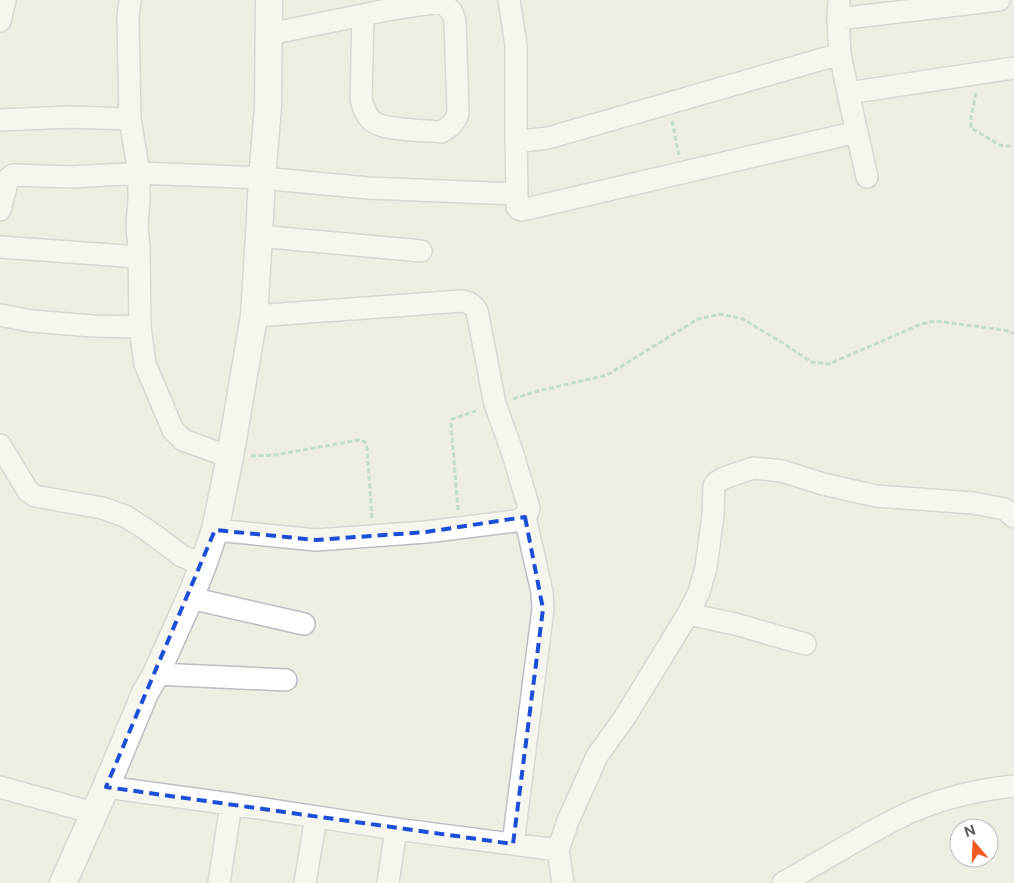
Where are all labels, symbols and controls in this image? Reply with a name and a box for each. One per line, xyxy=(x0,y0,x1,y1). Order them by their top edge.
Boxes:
north arrow xyxy=(949,818,999,868)
text: N xyxy=(962,821,978,840)

